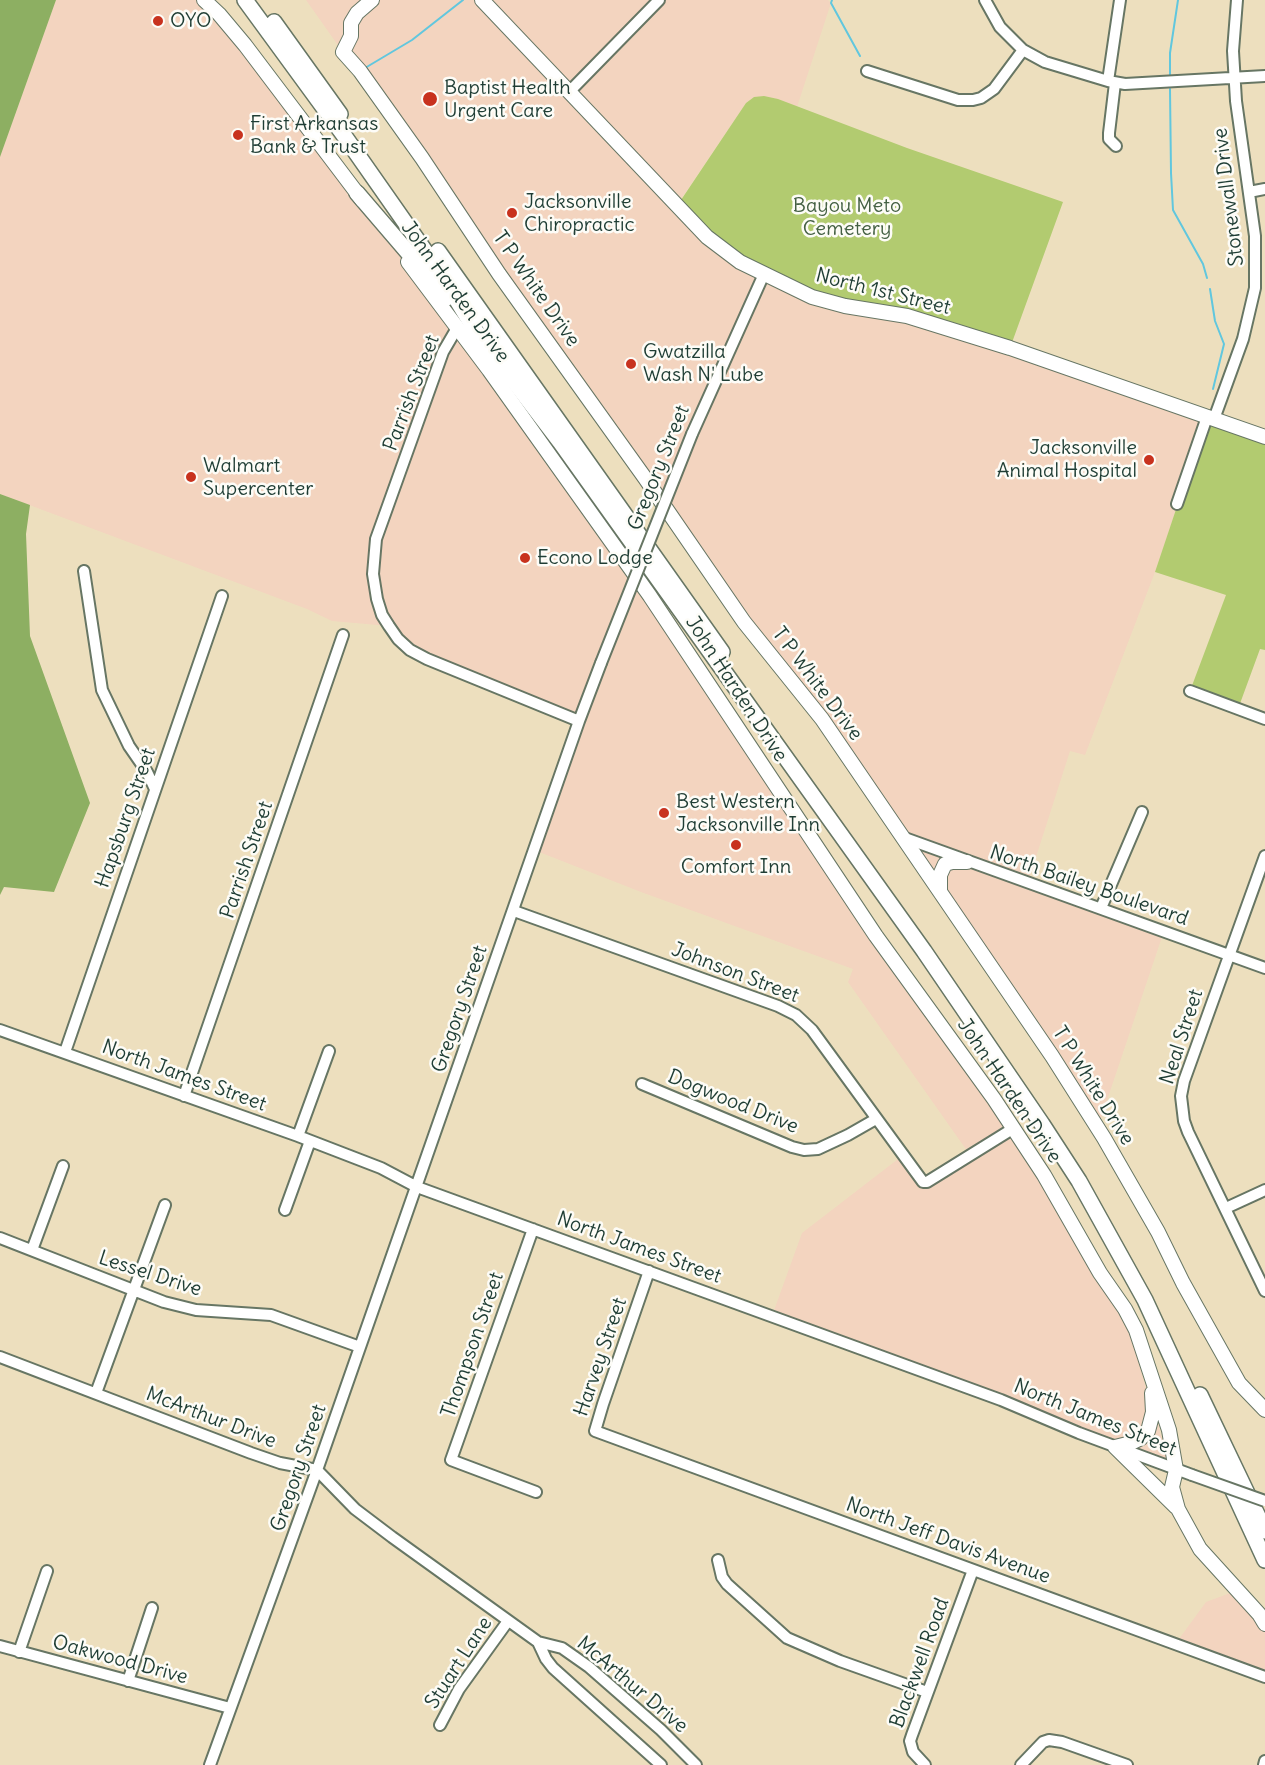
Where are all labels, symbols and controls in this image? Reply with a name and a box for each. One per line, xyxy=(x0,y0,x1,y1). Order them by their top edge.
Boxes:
place label: OYO xyxy=(170,9,211,33)
marker: OYO xyxy=(151,14,165,28)
place label: Baptist Health Urgent Care xyxy=(444,76,571,123)
marker: Baptist Health Urgent Care xyxy=(421,90,439,108)
place label: First Arkansas Bank & Trust xyxy=(250,112,378,159)
street label: Stonewall Drive xyxy=(1209,126,1249,268)
marker: First Arkansas Bank & Trust xyxy=(231,128,245,142)
place label: Jacksonville Chiropractic xyxy=(524,190,635,237)
park label: Bayou Meto Cemetery xyxy=(793,194,901,241)
marker: Jacksonville Chiropractic xyxy=(505,206,519,220)
street label: John Harden Drive xyxy=(396,217,514,367)
street label: T P White Drive xyxy=(487,227,585,351)
street label: North 1st Street xyxy=(813,264,953,320)
street label: Parrish Street xyxy=(379,331,445,455)
place label: Gwatzilla Wash N' Lube xyxy=(643,340,764,387)
marker: Gwatzilla Wash N' Lube xyxy=(624,357,638,371)
street label: Gregory Street xyxy=(623,402,695,534)
place label: Jacksonville Animal Hospital xyxy=(997,436,1137,483)
marker: Jacksonville Animal Hospital xyxy=(1142,453,1156,467)
place label: Walmart Supercenter xyxy=(203,454,313,501)
marker: Walmart Supercenter xyxy=(184,470,198,484)
place label: Econo Lodge xyxy=(537,546,653,570)
marker: Econo Lodge xyxy=(518,551,532,565)
street label: John Harden Drive xyxy=(680,612,792,766)
street label: T P White Drive xyxy=(767,623,867,745)
street label: Hapsburg Street xyxy=(91,745,161,891)
place label: Best Western Jacksonville Inn xyxy=(676,790,820,837)
street label: Parrish Street xyxy=(216,798,278,922)
marker: Best Western Jacksonville Inn xyxy=(657,806,671,820)
marker: Comfort Inn xyxy=(729,838,743,852)
street label: North Bailey Boulevard xyxy=(987,841,1191,931)
place label: Comfort Inn xyxy=(681,855,791,879)
street label: Johnson Street xyxy=(668,938,802,1008)
street label: Gregory Street xyxy=(427,942,493,1076)
street label: Neal Street xyxy=(1155,986,1209,1088)
street label: John Harden Drive xyxy=(952,1014,1066,1168)
street label: T P White Drive xyxy=(1047,1022,1139,1150)
street label: North James Street xyxy=(99,1035,269,1117)
street label: Dogwood Drive xyxy=(664,1065,802,1139)
street label: North James Street xyxy=(554,1207,724,1289)
street label: Lessel Drive xyxy=(96,1246,204,1302)
street label: Thompson Street xyxy=(437,1269,509,1421)
street label: Harvey Street xyxy=(569,1295,633,1419)
street label: North James Street xyxy=(1010,1374,1180,1462)
street label: McArthur Drive xyxy=(143,1382,279,1454)
street label: Gregory Street xyxy=(266,1401,332,1535)
street label: North Jeff Davis Avenue xyxy=(843,1493,1053,1589)
street label: Blackwell Road xyxy=(885,1595,955,1731)
street label: Stuart Lane xyxy=(420,1613,498,1713)
street label: Oakwood Drive xyxy=(50,1630,190,1690)
street label: McArthur Drive xyxy=(572,1632,692,1738)

